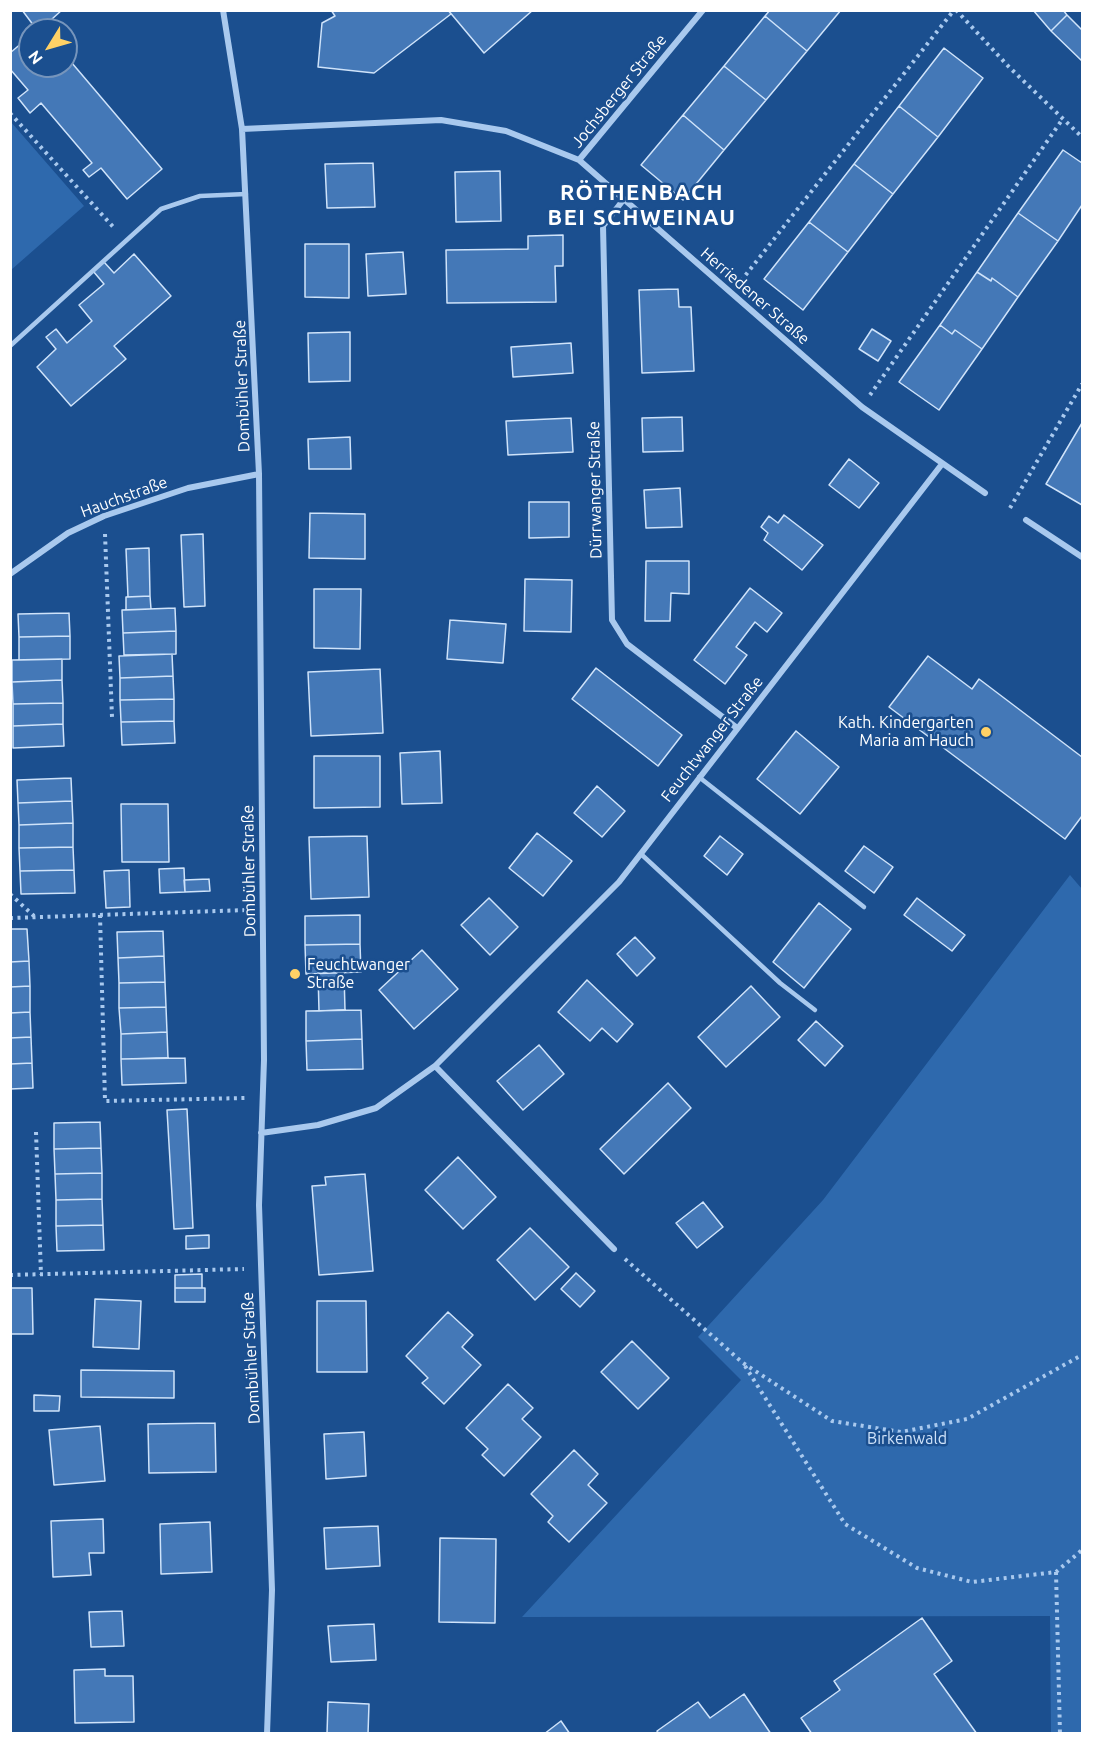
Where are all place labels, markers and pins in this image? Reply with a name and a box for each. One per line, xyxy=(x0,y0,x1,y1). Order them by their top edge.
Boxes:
place label: Kath. Kindergarten Maria am Hauch xyxy=(838,713,974,751)
marker: Kath. Kindergarten Maria am Hauch xyxy=(979,725,993,739)
place label: Feuchtwanger Straße xyxy=(307,955,410,993)
marker: Feuchtwanger Straße xyxy=(288,967,302,981)

